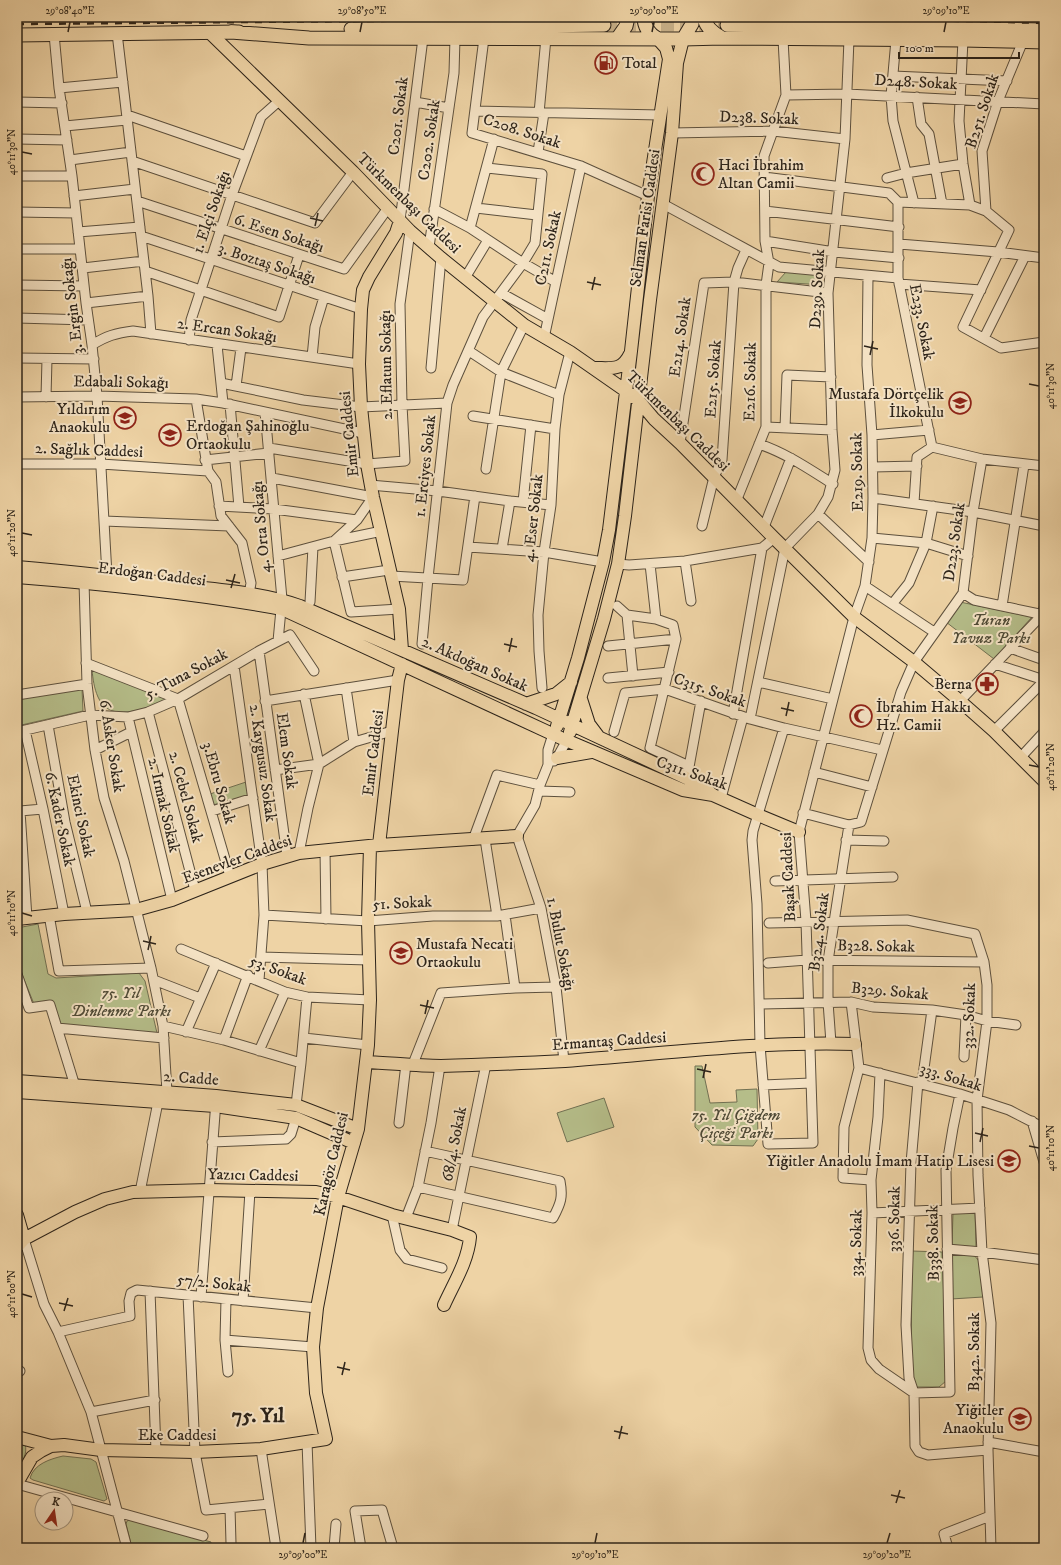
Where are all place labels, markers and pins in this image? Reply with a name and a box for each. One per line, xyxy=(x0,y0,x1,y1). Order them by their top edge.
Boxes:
fuel station icon: Total xyxy=(593,50,619,76)
place label: Total xyxy=(622,53,657,73)
place label: Haci İbrahim Altan Camii xyxy=(718,155,804,193)
mosque icon: Haci İbrahim Altan Camii xyxy=(690,161,716,187)
place label: Mustafa Dörtçelik İlkokulu xyxy=(828,384,944,422)
school or university icon: Mustafa Dörtçelik İlkokulu xyxy=(947,390,973,416)
place label: Yıldırım Anaokulu xyxy=(49,399,110,437)
school or university icon: Yıldırım Anaokulu xyxy=(112,405,138,431)
place label: Erdoğan Şahinoğlu Ortaokulu xyxy=(186,416,310,454)
school or university icon: Erdoğan Şahinoğlu Ortaokulu xyxy=(157,422,183,448)
pharmacy icon: Berna xyxy=(974,671,1000,697)
place label: Berna xyxy=(934,674,972,694)
place label: İbrahim Hakkı Hz. Camii xyxy=(876,697,971,735)
mosque icon: İbrahim Hakkı Hz. Camii xyxy=(848,703,874,729)
place label: Mustafa Necati Ortaokulu xyxy=(416,934,513,972)
school or university icon: Mustafa Necati Ortaokulu xyxy=(388,940,414,966)
school or university icon: Yiğitler Anadolu İmam Hatip Lisesi xyxy=(996,1148,1022,1174)
place label: Yiğitler Anadolu İmam Hatip Lisesi xyxy=(766,1151,994,1171)
place label: Yiğitler Anaokulu xyxy=(943,1400,1004,1438)
school or university icon: Yiğitler Anaokulu xyxy=(1007,1406,1033,1432)

